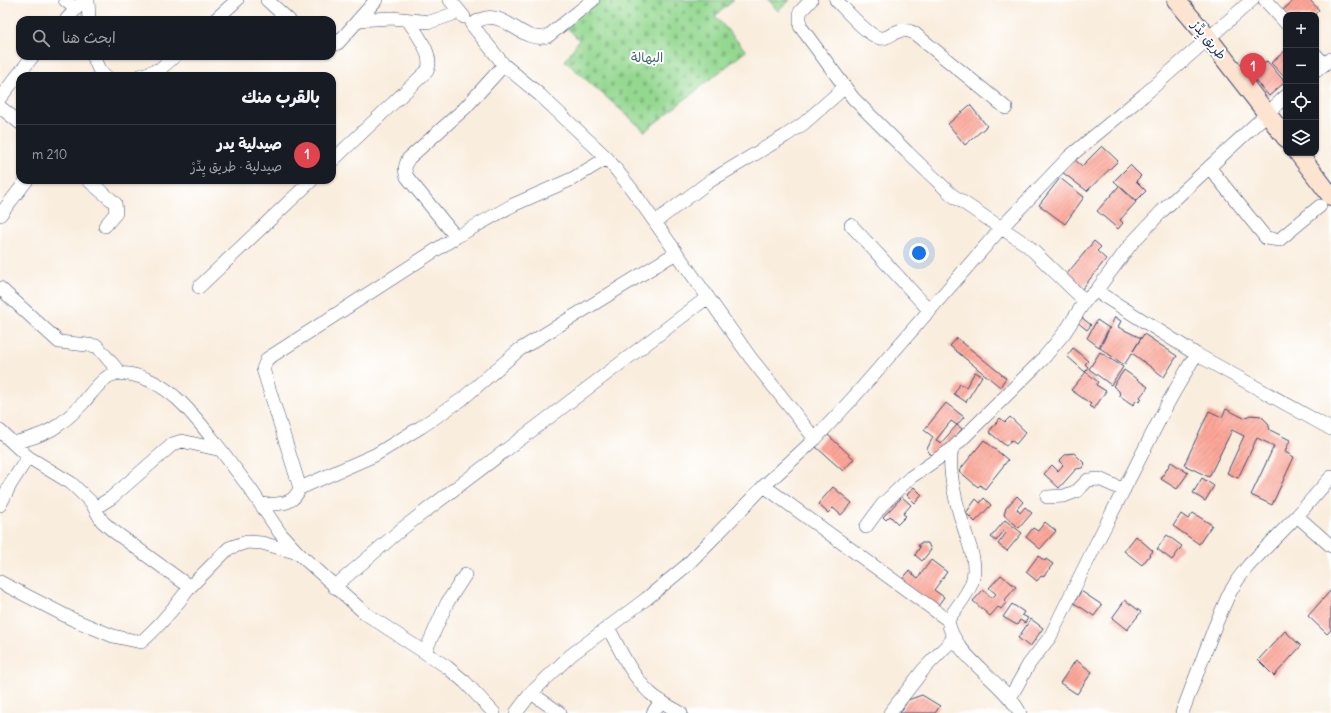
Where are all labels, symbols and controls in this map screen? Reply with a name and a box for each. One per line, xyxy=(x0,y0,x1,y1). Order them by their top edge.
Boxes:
map controls xyxy=(1283,12,1319,156)
button: + xyxy=(1283,12,1319,48)
search box xyxy=(16,16,336,60)
street label: طريق يِدِّرْ xyxy=(1186,16,1230,64)
icon: search xyxy=(30,27,52,49)
text: ابحث هنا xyxy=(62,28,116,47)
button: − xyxy=(1283,48,1319,84)
park label: البهالة xyxy=(631,49,663,66)
pin: 1 xyxy=(1240,53,1266,86)
button: locate xyxy=(1283,84,1319,120)
text: بالقرب منك xyxy=(241,86,320,108)
button: layers xyxy=(1283,120,1319,156)
text: صيدلية يدر xyxy=(217,134,282,153)
text: 210 m xyxy=(32,146,67,163)
text: 1 xyxy=(304,146,310,163)
text: صيدلية · طريق يِدِّرْ xyxy=(191,158,282,175)
your location xyxy=(909,243,929,263)

